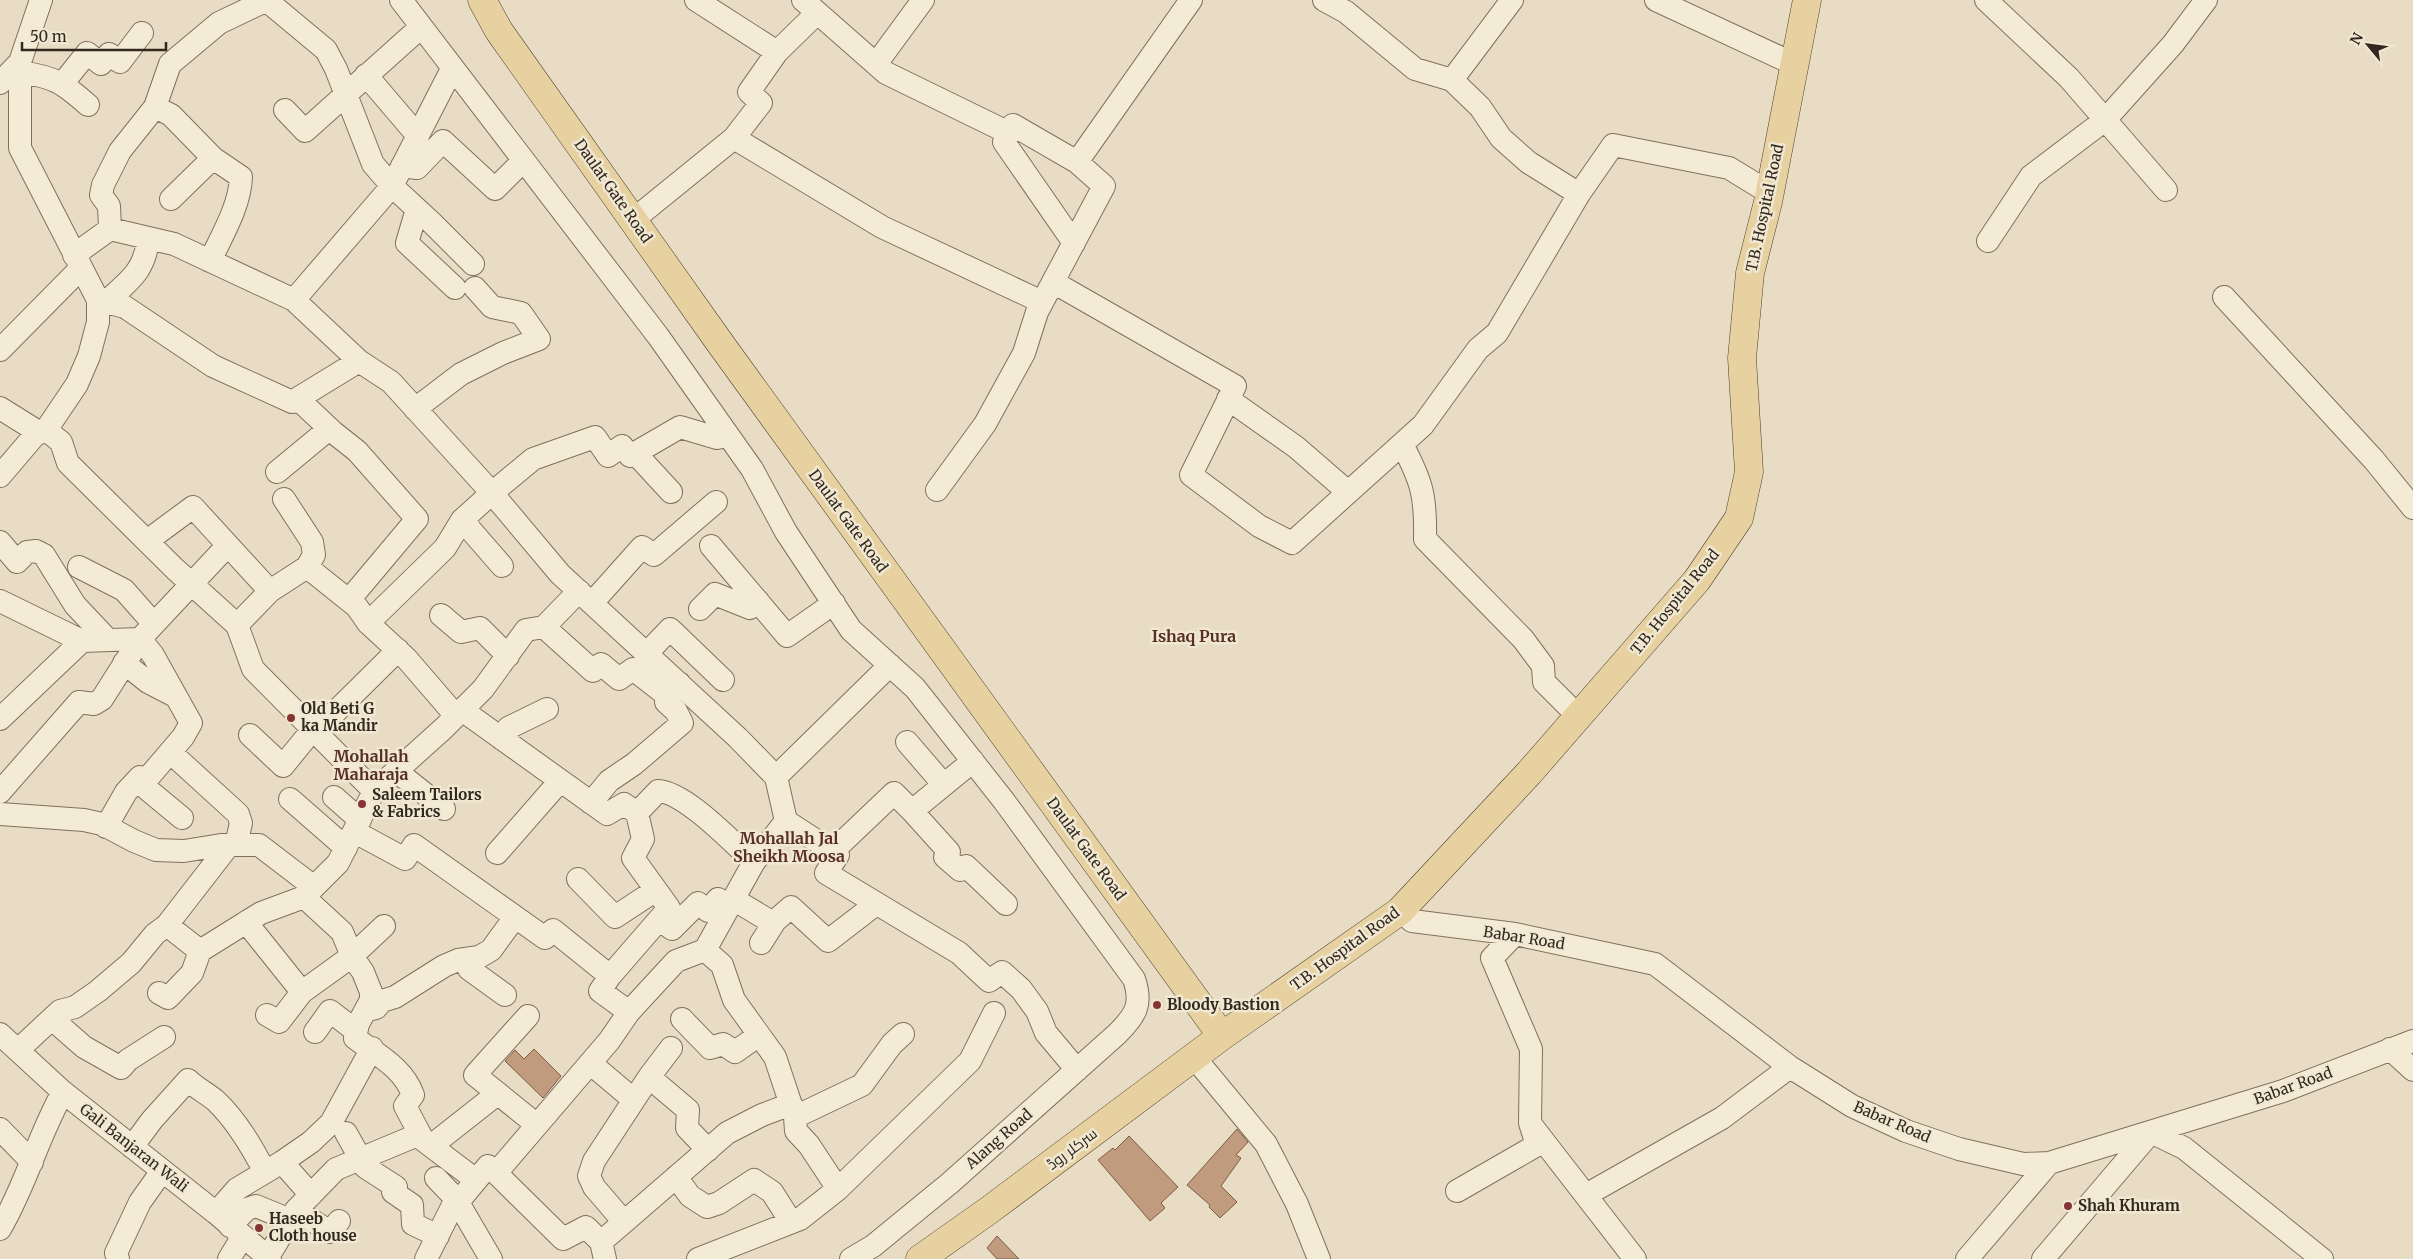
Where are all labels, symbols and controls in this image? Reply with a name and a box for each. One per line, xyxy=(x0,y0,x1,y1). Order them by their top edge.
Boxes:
scale bar xyxy=(22,20,166,52)
north arrow xyxy=(2343,20,2393,70)
text: 50 m xyxy=(30,27,67,46)
text: N xyxy=(2346,29,2367,48)
street label: Daulat Gate Road xyxy=(570,135,656,246)
street label: T.B. Hospital Road xyxy=(1742,142,1787,274)
street label: Daulat Gate Road xyxy=(805,466,892,576)
street label: T.B. Hospital Road xyxy=(1626,545,1723,658)
district label: Ishaq Pura xyxy=(1152,626,1236,646)
place label: Old Beti G ka Mandir xyxy=(301,699,378,735)
marker: Old Beti G ka Mandir xyxy=(285,712,297,724)
district label: Mohallah Maharaja xyxy=(333,746,409,784)
place label: Saleem Tailors & Fabrics xyxy=(372,785,482,821)
street label: Daulat Gate Road xyxy=(1043,794,1130,904)
marker: Saleem Tailors & Fabrics xyxy=(356,798,368,810)
district label: Mohallah Jal Sheikh Moosa xyxy=(733,828,845,866)
street label: T.B. Hospital Road xyxy=(1286,903,1403,995)
street label: Babar Road xyxy=(1482,922,1566,953)
place label: Bloody Bastion xyxy=(1167,995,1280,1014)
marker: Bloody Bastion xyxy=(1151,999,1163,1011)
street label: Babar Road xyxy=(2251,1063,2335,1109)
street label: Babar Road xyxy=(1851,1097,1934,1146)
street label: Gali Banjaran Wali xyxy=(76,1099,193,1196)
street label: Alang Road xyxy=(961,1104,1036,1173)
street label: سرکلر روڈ xyxy=(1043,1124,1101,1174)
place label: Shah Khuram xyxy=(2078,1196,2180,1215)
marker: Shah Khuram xyxy=(2062,1200,2074,1212)
place label: Haseeb Cloth house xyxy=(269,1209,357,1245)
marker: Haseeb Cloth house xyxy=(253,1222,265,1234)

